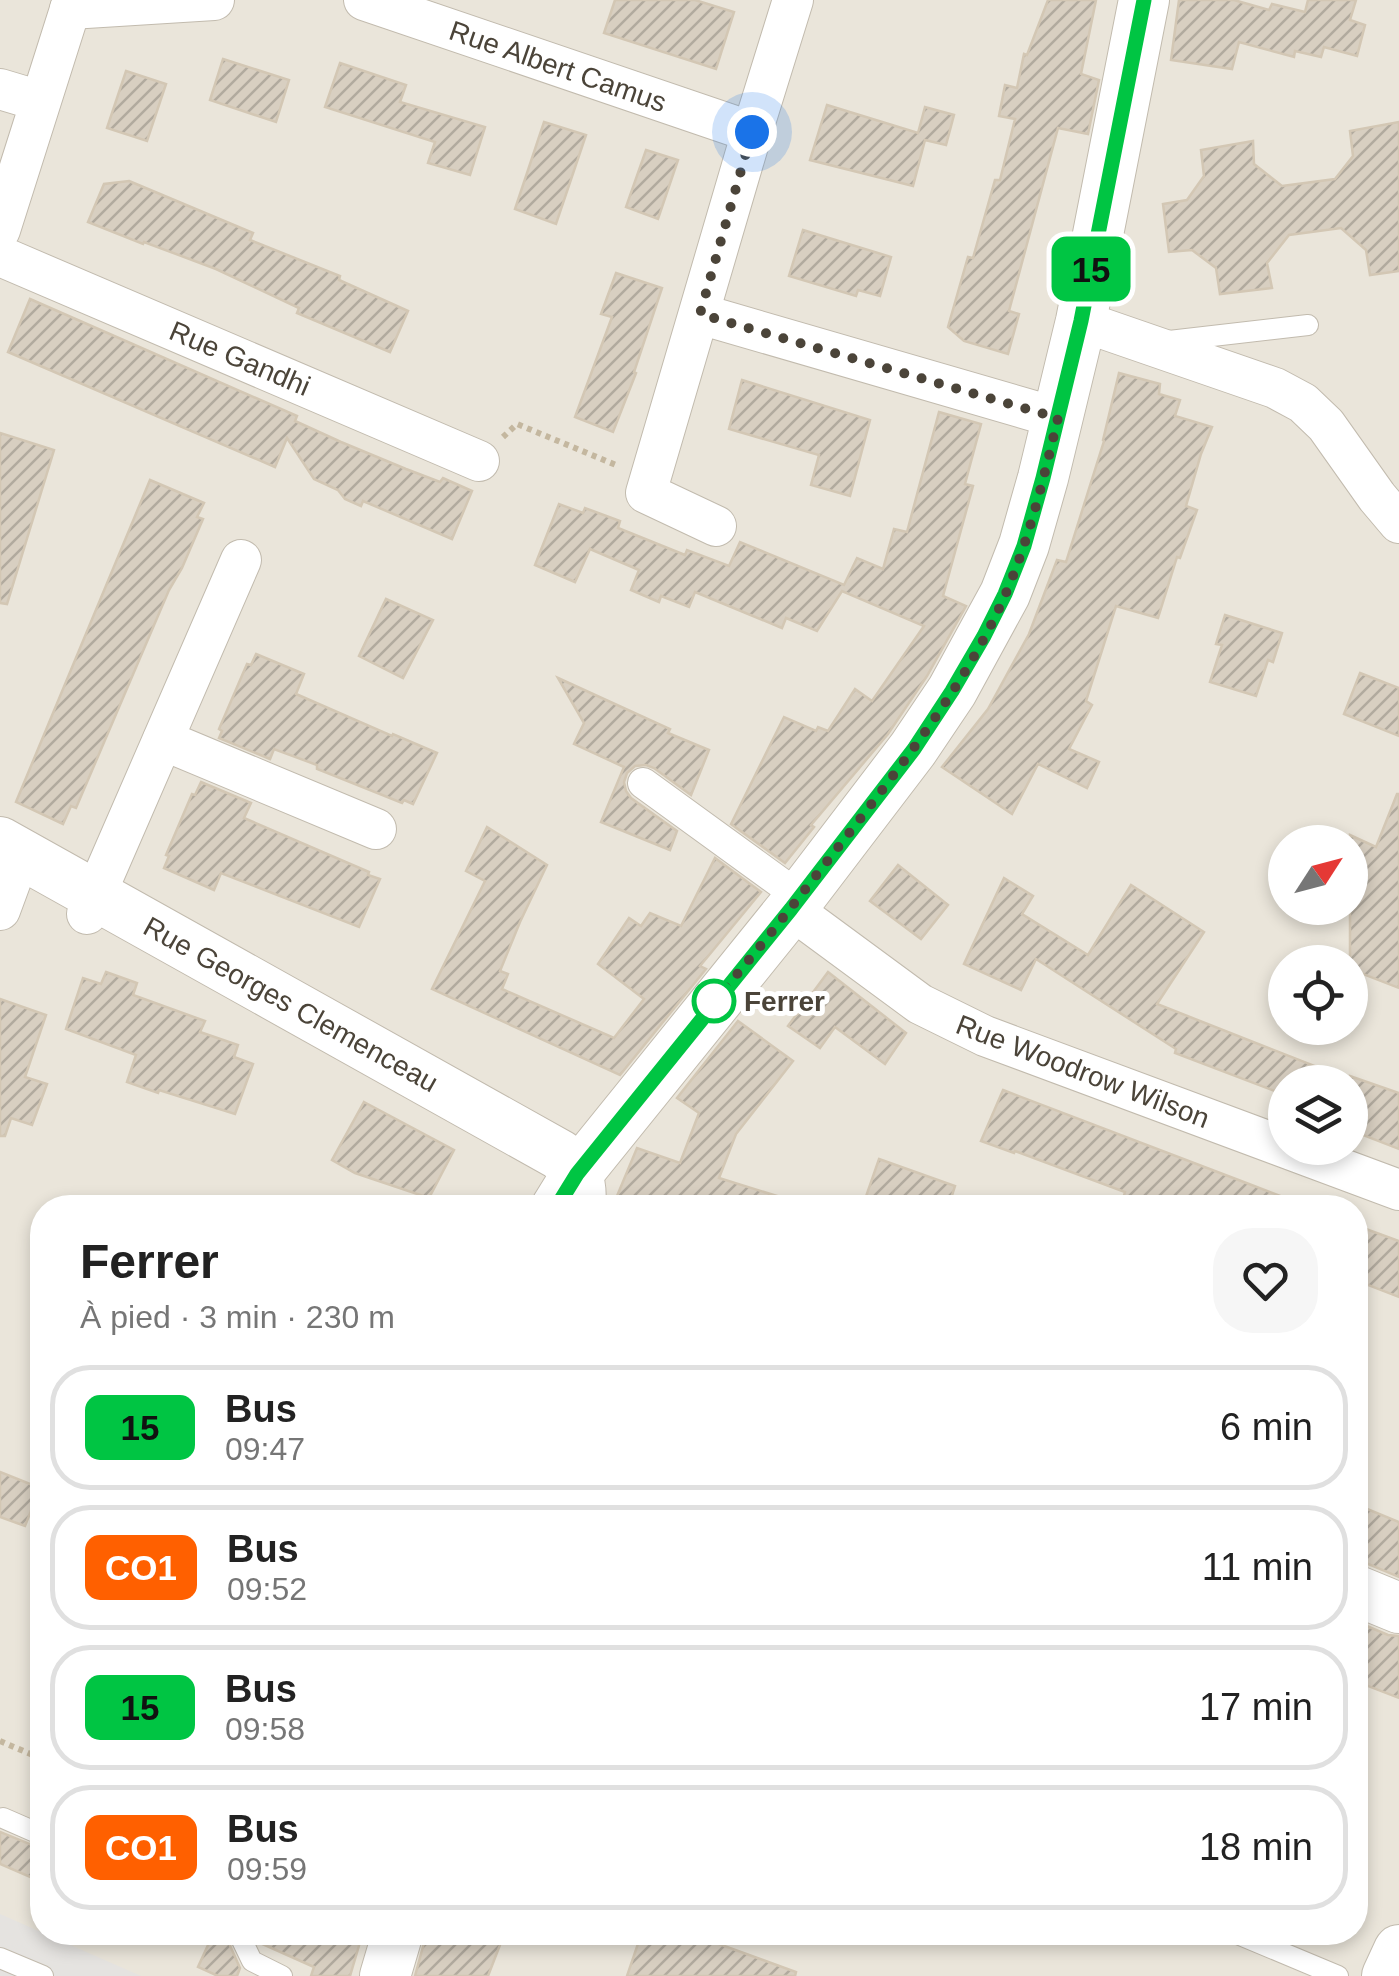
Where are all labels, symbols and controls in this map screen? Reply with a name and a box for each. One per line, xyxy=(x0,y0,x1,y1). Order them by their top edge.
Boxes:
street label: Rue Albert Camus xyxy=(445,15,670,118)
your location xyxy=(727,107,777,157)
line badge: 15 xyxy=(1046,236,1136,302)
text: 15 xyxy=(1072,250,1110,289)
street label: Rue Gandhi xyxy=(165,315,315,402)
north arrow xyxy=(1268,825,1368,925)
map controls xyxy=(1268,825,1368,1165)
street label: Rue Georges Clemenceau xyxy=(138,911,443,1098)
button: locate xyxy=(1268,945,1368,1045)
marker: Ferrer xyxy=(693,980,735,1022)
place label: Ferrer xyxy=(744,986,825,1017)
street label: Rue Woodrow Wilson xyxy=(952,1009,1214,1134)
button: layers xyxy=(1268,1065,1368,1165)
button: heart xyxy=(1213,1228,1318,1333)
text: Ferrer xyxy=(80,1235,219,1288)
text: À pied · 3 min · 230 m xyxy=(80,1299,395,1335)
text: Bus xyxy=(225,1388,297,1430)
text: 6 min xyxy=(1220,1406,1313,1448)
text: 15 xyxy=(121,1408,159,1447)
text: 09:47 xyxy=(225,1431,305,1467)
text: Bus xyxy=(227,1528,299,1570)
text: 11 min xyxy=(1202,1546,1313,1588)
text: CO1 xyxy=(105,1548,177,1587)
text: 09:52 xyxy=(227,1571,307,1607)
text: Bus xyxy=(225,1668,297,1710)
text: 17 min xyxy=(1199,1686,1313,1728)
text: 15 xyxy=(121,1688,159,1727)
text: 09:58 xyxy=(225,1711,305,1747)
text: Bus xyxy=(227,1808,299,1850)
text: 18 min xyxy=(1199,1826,1313,1868)
text: CO1 xyxy=(105,1828,177,1867)
text: 09:59 xyxy=(227,1851,307,1887)

